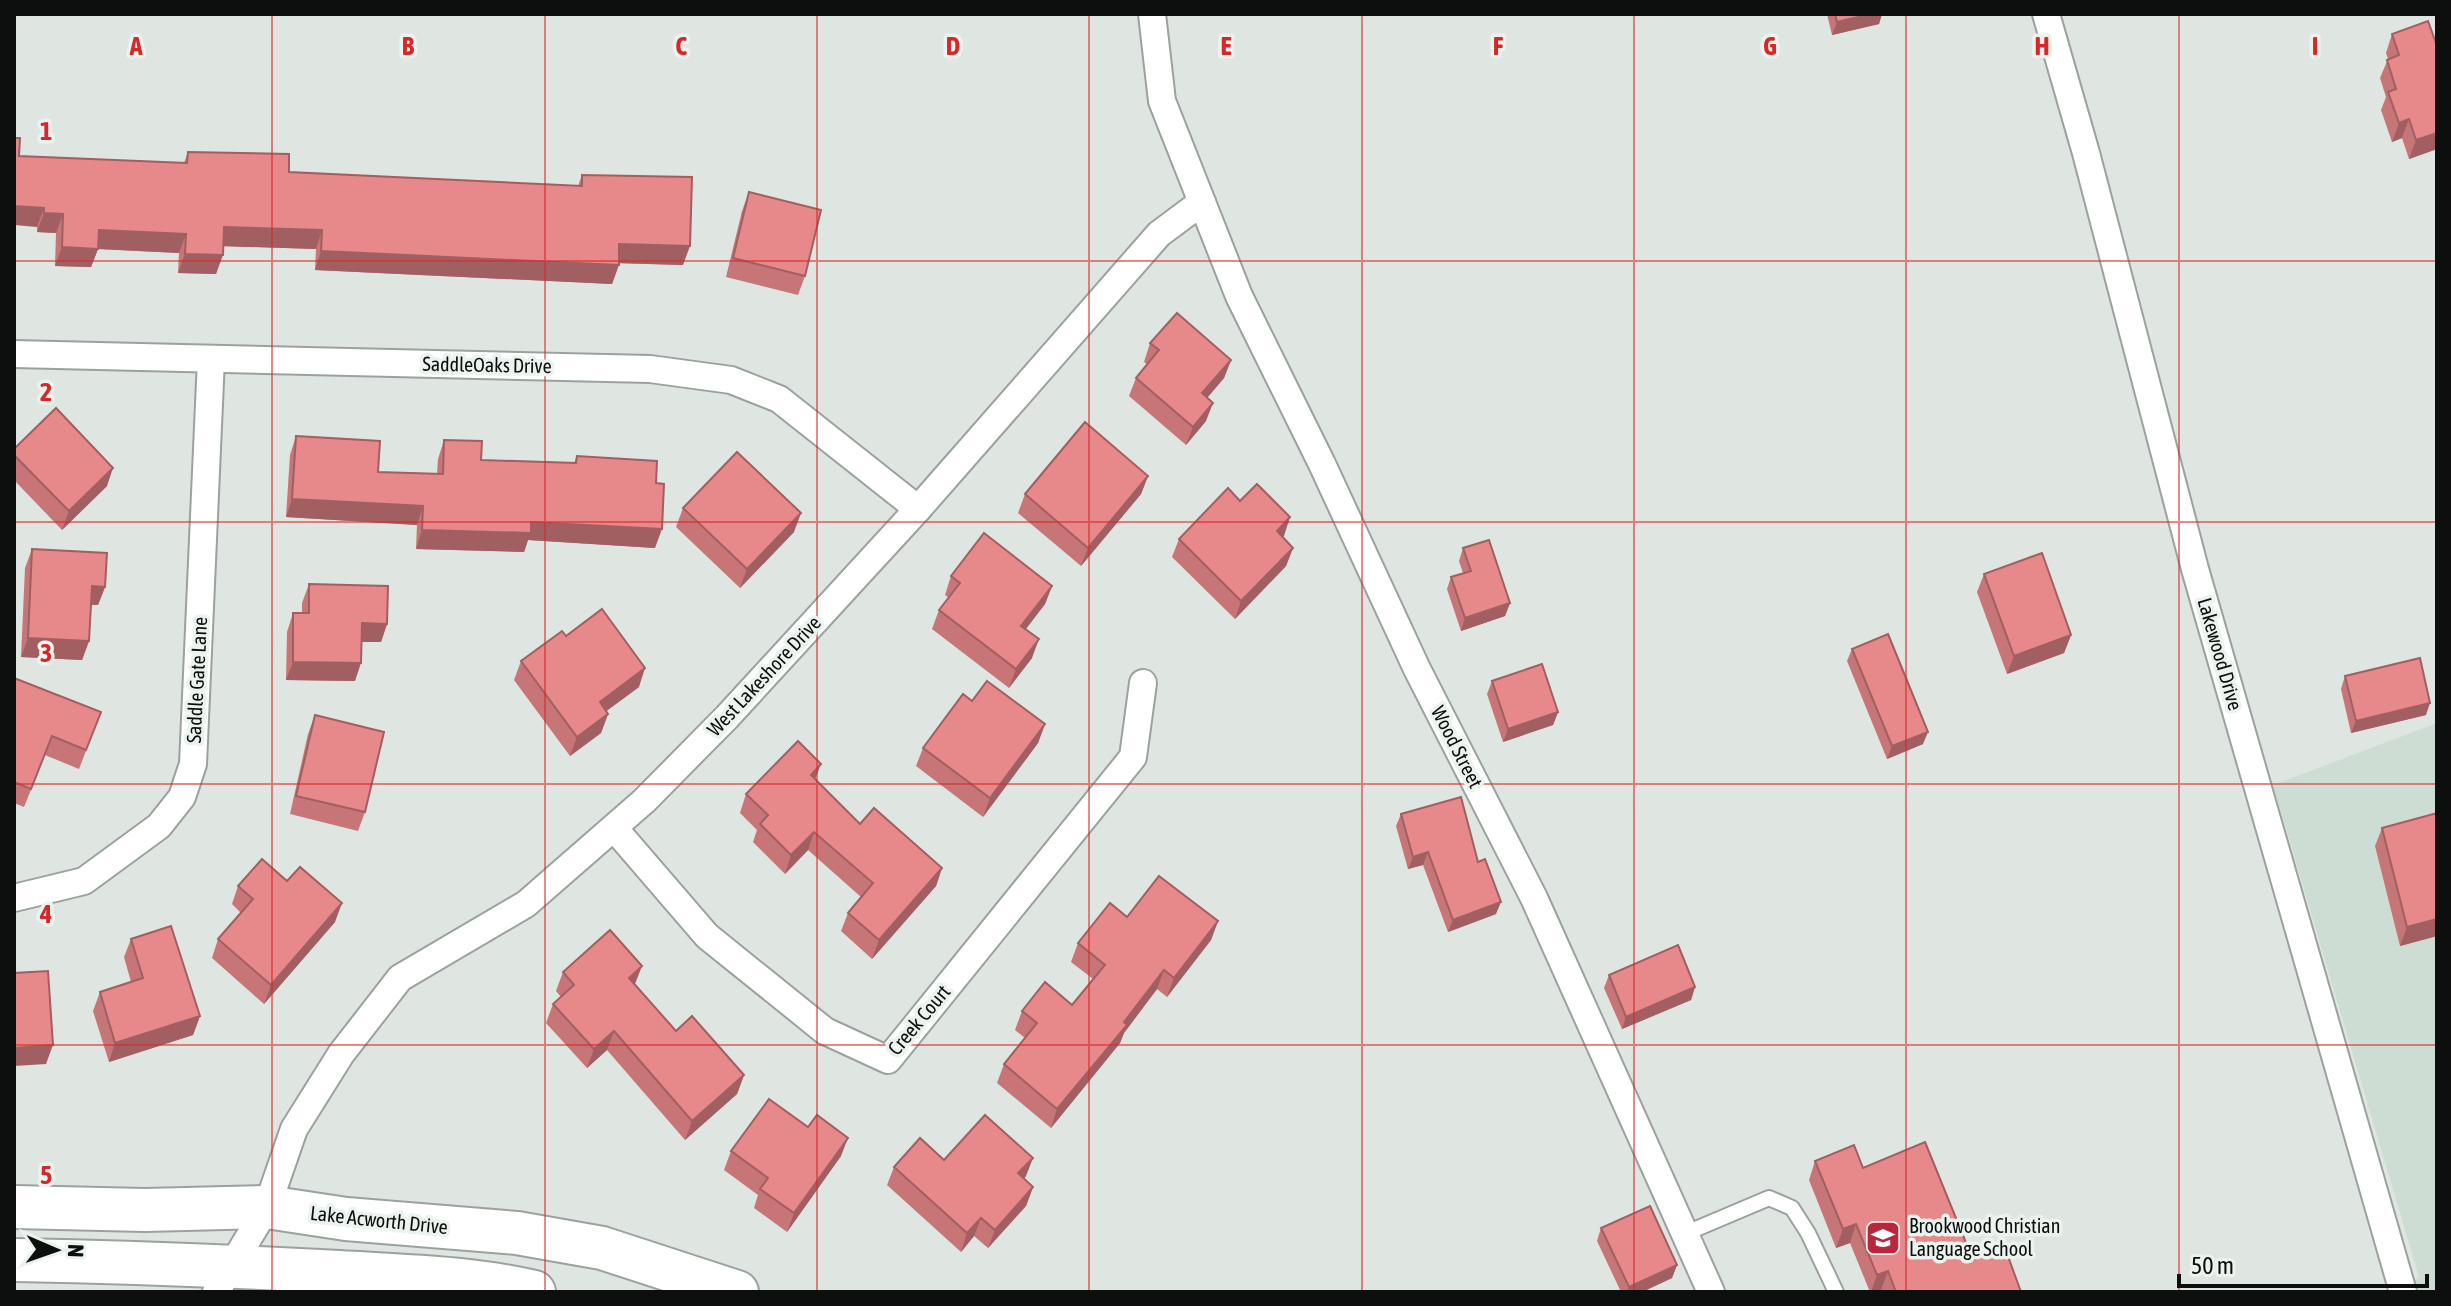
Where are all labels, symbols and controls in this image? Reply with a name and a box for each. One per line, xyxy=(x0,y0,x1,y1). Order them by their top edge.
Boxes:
text: A xyxy=(129,31,143,61)
text: B xyxy=(402,31,415,61)
text: C xyxy=(675,31,687,61)
text: D xyxy=(946,31,960,61)
text: E xyxy=(1220,31,1232,61)
text: F xyxy=(1493,31,1504,61)
text: G xyxy=(1763,31,1777,61)
text: H xyxy=(2034,31,2050,61)
text: I xyxy=(2312,31,2318,61)
text: 1 xyxy=(40,116,52,146)
street label: SaddleOaks Drive xyxy=(422,352,552,377)
text: 2 xyxy=(40,377,52,407)
street label: Lakewood Drive xyxy=(2193,595,2248,713)
street label: West Lakeshore Drive xyxy=(702,611,825,740)
street label: Saddle Gate Lane xyxy=(182,616,211,744)
text: 3 xyxy=(40,638,52,668)
street label: Wood Street xyxy=(1427,702,1488,792)
text: 4 xyxy=(39,899,52,929)
street label: Creek Court xyxy=(883,980,955,1059)
text: 5 xyxy=(40,1160,52,1190)
street label: Lake Acworth Drive xyxy=(309,1201,449,1238)
north arrow xyxy=(16,1210,96,1290)
place label: Brookwood Christian Language School xyxy=(1909,1214,2060,1260)
school or university icon: Brookwood Christian Language School xyxy=(1864,1219,1902,1257)
scale bar xyxy=(2179,1238,2427,1288)
text: N xyxy=(63,1244,89,1258)
text: 50 m xyxy=(2191,1252,2234,1279)

